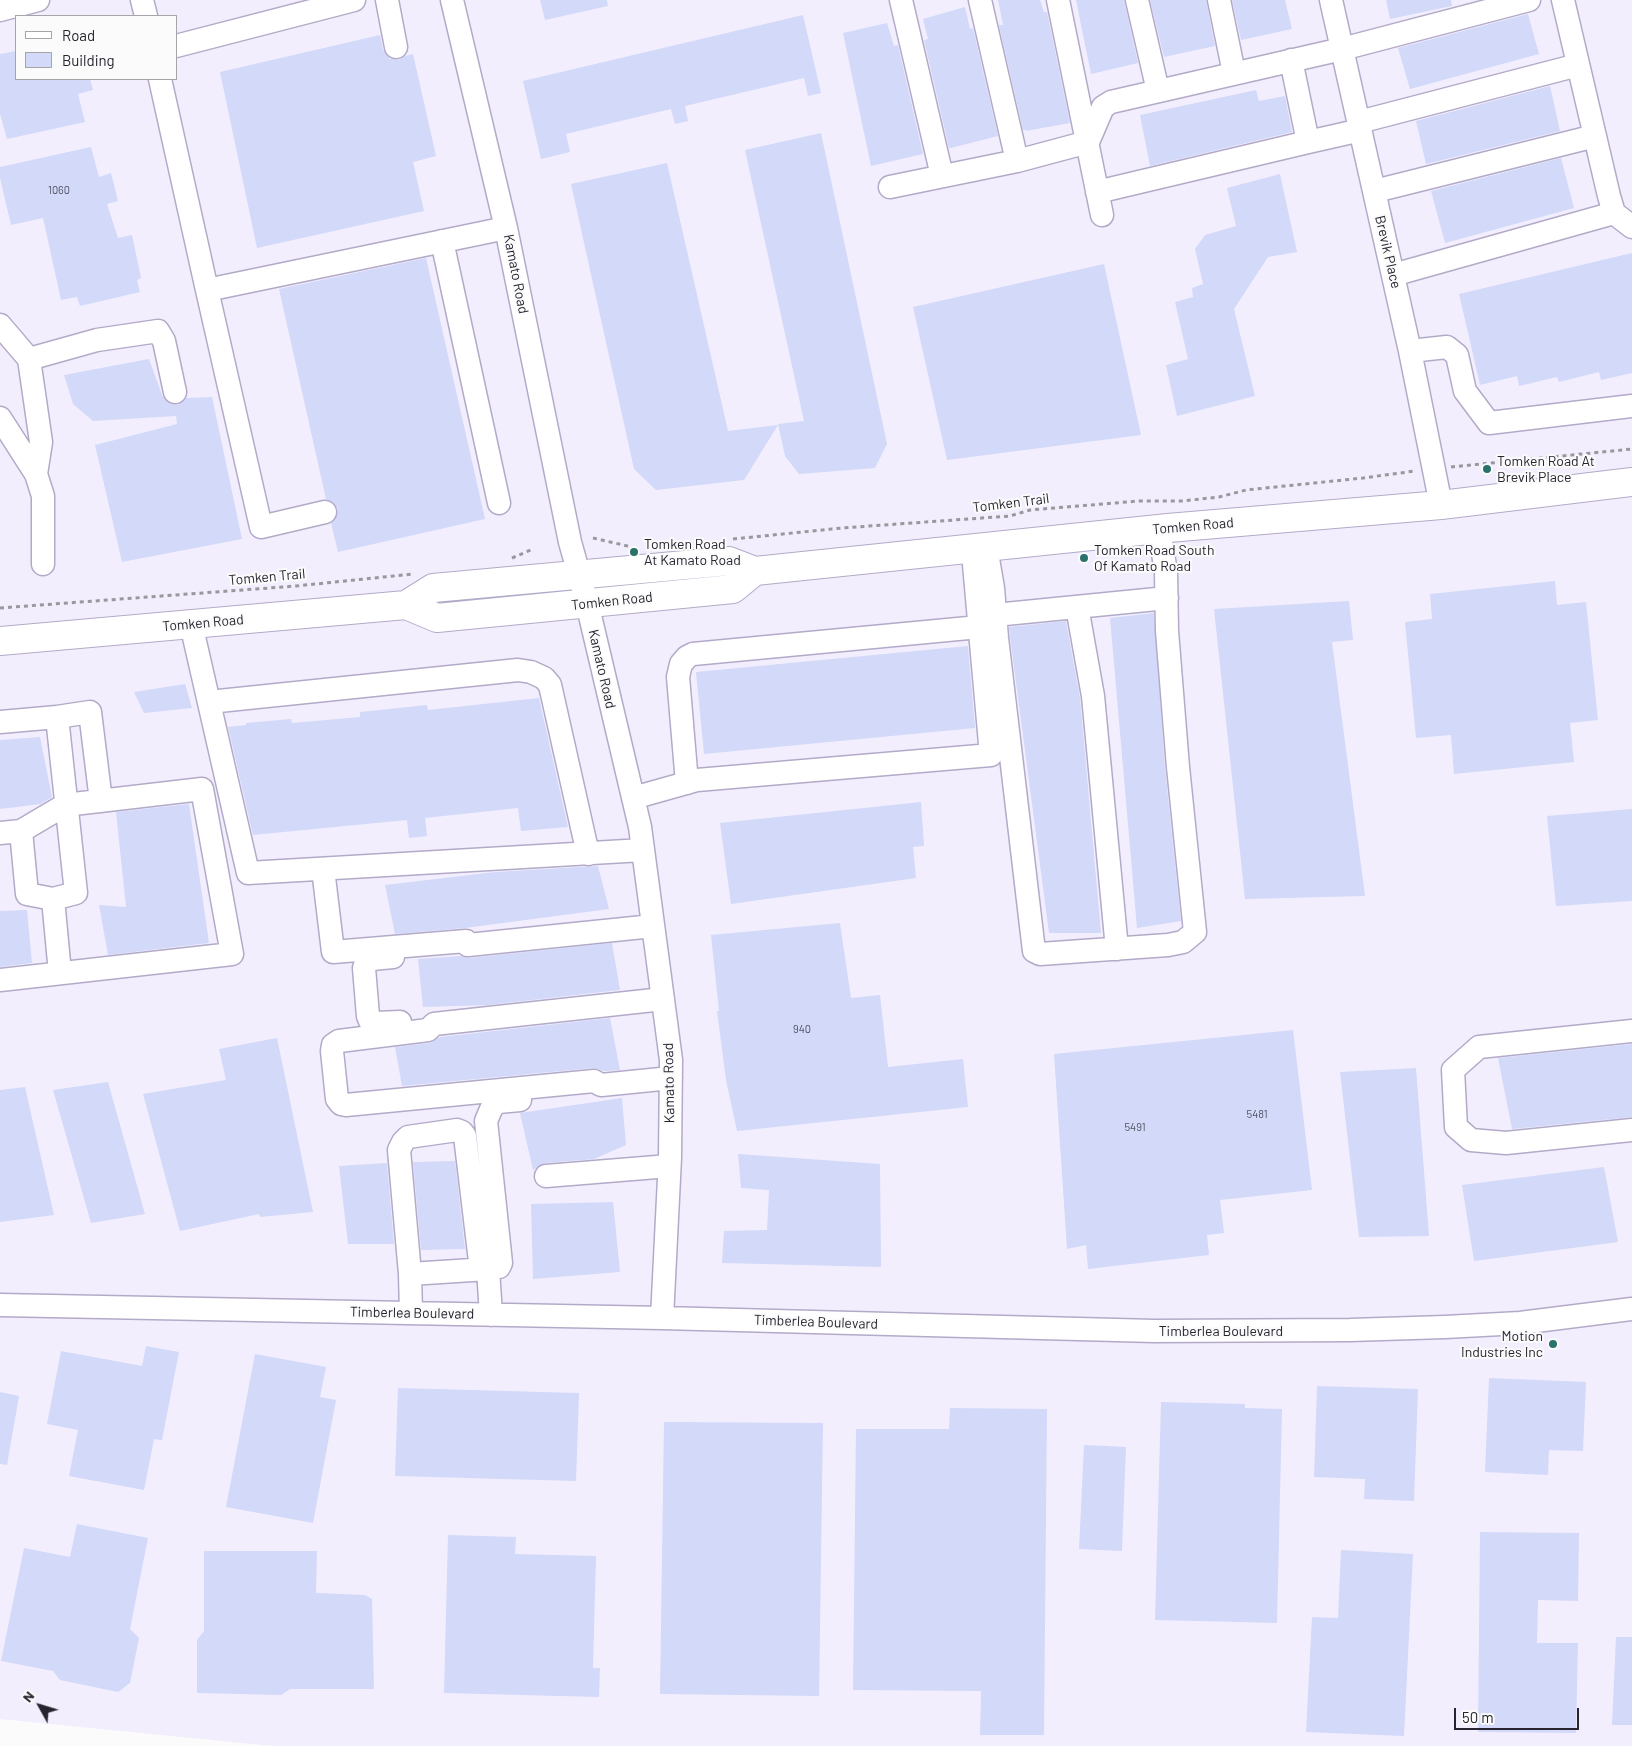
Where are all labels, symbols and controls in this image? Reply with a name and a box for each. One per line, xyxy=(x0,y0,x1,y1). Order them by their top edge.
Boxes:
legend xyxy=(15,15,178,80)
text: Road xyxy=(62,26,95,44)
text: Building xyxy=(62,51,115,69)
house number: 1060 xyxy=(48,183,70,197)
street label: Brevik Place xyxy=(1371,214,1405,290)
street label: Kamato Road xyxy=(500,233,532,315)
place label: Tomken Road At Brevik Place xyxy=(1497,453,1595,486)
marker: Tomken Road At Brevik Place xyxy=(1481,463,1493,475)
street label: Tomken Trail xyxy=(972,490,1050,516)
street label: Tomken Road xyxy=(1152,514,1234,538)
place label: Tomken Road At Kamato Road xyxy=(644,536,741,568)
place label: Tomken Road South Of Kamato Road xyxy=(1094,542,1214,574)
marker: Tomken Road At Kamato Road xyxy=(628,546,640,558)
marker: Tomken Road South Of Kamato Road xyxy=(1078,552,1090,564)
street label: Tomken Trail xyxy=(228,565,306,589)
street label: Tomken Road xyxy=(571,588,653,614)
street label: Tomken Road xyxy=(162,611,244,635)
street label: Kamato Road xyxy=(585,628,619,710)
house number: 940 xyxy=(793,1022,811,1036)
street label: Kamato Road xyxy=(660,1043,678,1123)
house number: 5481 xyxy=(1247,1107,1267,1121)
house number: 5491 xyxy=(1124,1120,1146,1134)
street label: Timberlea Boulevard xyxy=(350,1304,474,1322)
street label: Timberlea Boulevard xyxy=(754,1311,878,1333)
street label: Timberlea Boulevard xyxy=(1159,1323,1283,1339)
place label: Motion Industries Inc xyxy=(1461,1328,1543,1360)
marker: Motion Industries Inc xyxy=(1547,1338,1559,1350)
north arrow xyxy=(15,1681,65,1731)
text: N xyxy=(18,1687,37,1705)
scale bar xyxy=(1457,1698,1582,1730)
text: 50 m xyxy=(1462,1708,1494,1726)

